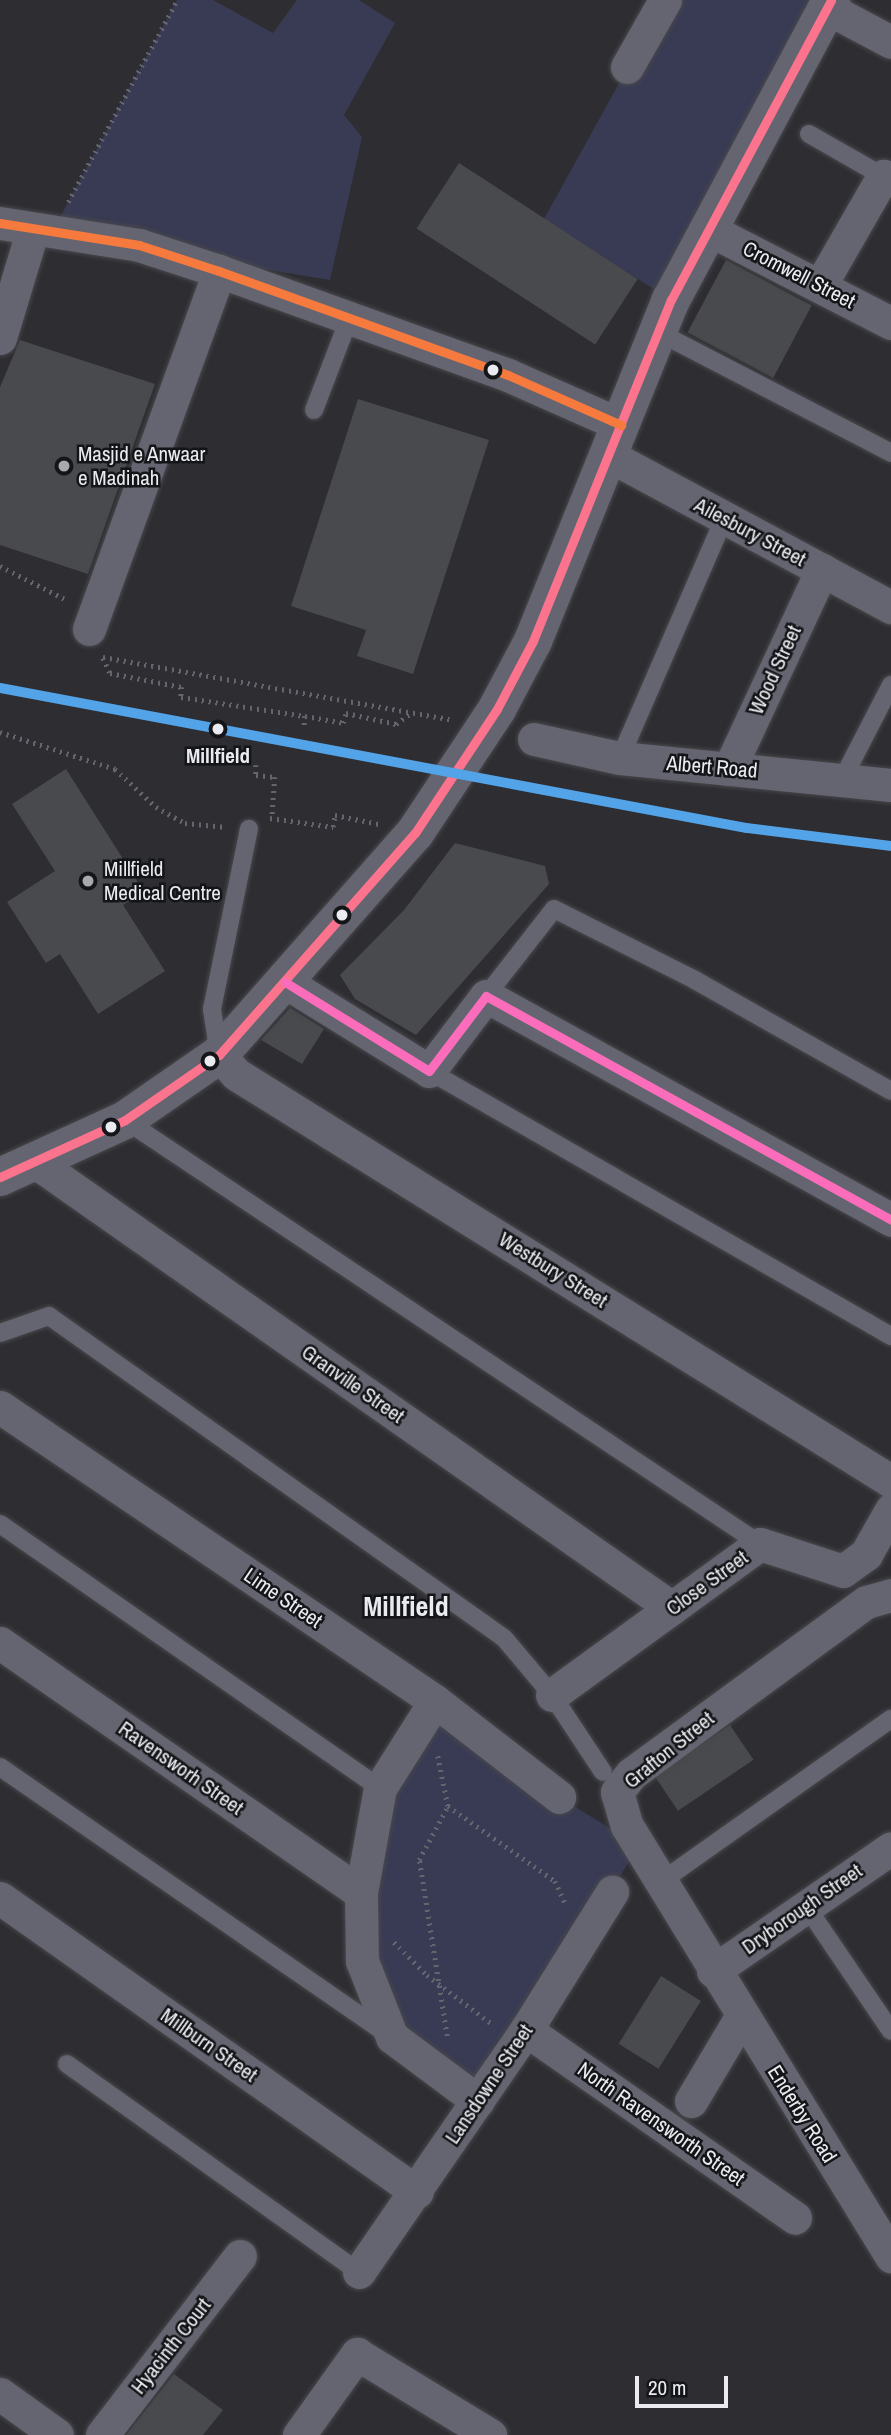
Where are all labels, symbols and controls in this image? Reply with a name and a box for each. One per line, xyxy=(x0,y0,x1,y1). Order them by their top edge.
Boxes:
street label: Cromwell Street xyxy=(739,236,859,314)
unlabelled marker xyxy=(486,363,500,377)
place label: Masjid e Anwaar e Madinah xyxy=(78,441,206,491)
marker: Masjid e Anwaar e Madinah xyxy=(56,458,72,474)
street label: Ailesbury Street xyxy=(690,492,810,572)
street label: Wood Street xyxy=(743,621,807,719)
marker: Millfield xyxy=(207,718,229,740)
place label: Millfield xyxy=(186,743,250,769)
street label: Albert Road xyxy=(666,750,758,784)
place label: Millfield Medical Centre xyxy=(104,856,221,906)
marker: Millfield Medical Centre xyxy=(78,871,98,891)
unlabelled marker xyxy=(335,908,349,922)
unlabelled marker xyxy=(203,1054,217,1068)
unlabelled marker xyxy=(104,1120,118,1134)
street label: Westbury Street xyxy=(494,1227,612,1313)
street label: Granville Street xyxy=(297,1339,409,1429)
street label: Close Street xyxy=(661,1545,753,1621)
street label: Lime Street xyxy=(239,1563,327,1633)
district label: Millfield xyxy=(363,1589,449,1623)
street label: Grafton Street xyxy=(619,1706,719,1794)
street label: Ravensworh Street xyxy=(114,1716,248,1820)
street label: Dryborough Street xyxy=(737,1858,867,1960)
street label: Millburn Street xyxy=(156,2003,262,2087)
street label: Lansdowne Street xyxy=(440,2019,538,2149)
street label: North Ravensworth Street xyxy=(573,2057,749,2191)
street label: Enderby Road xyxy=(762,2061,842,2167)
street label: Hyacinth Court xyxy=(126,2293,216,2399)
scale bar xyxy=(639,2362,732,2406)
text: 20 m xyxy=(648,2373,686,2402)

